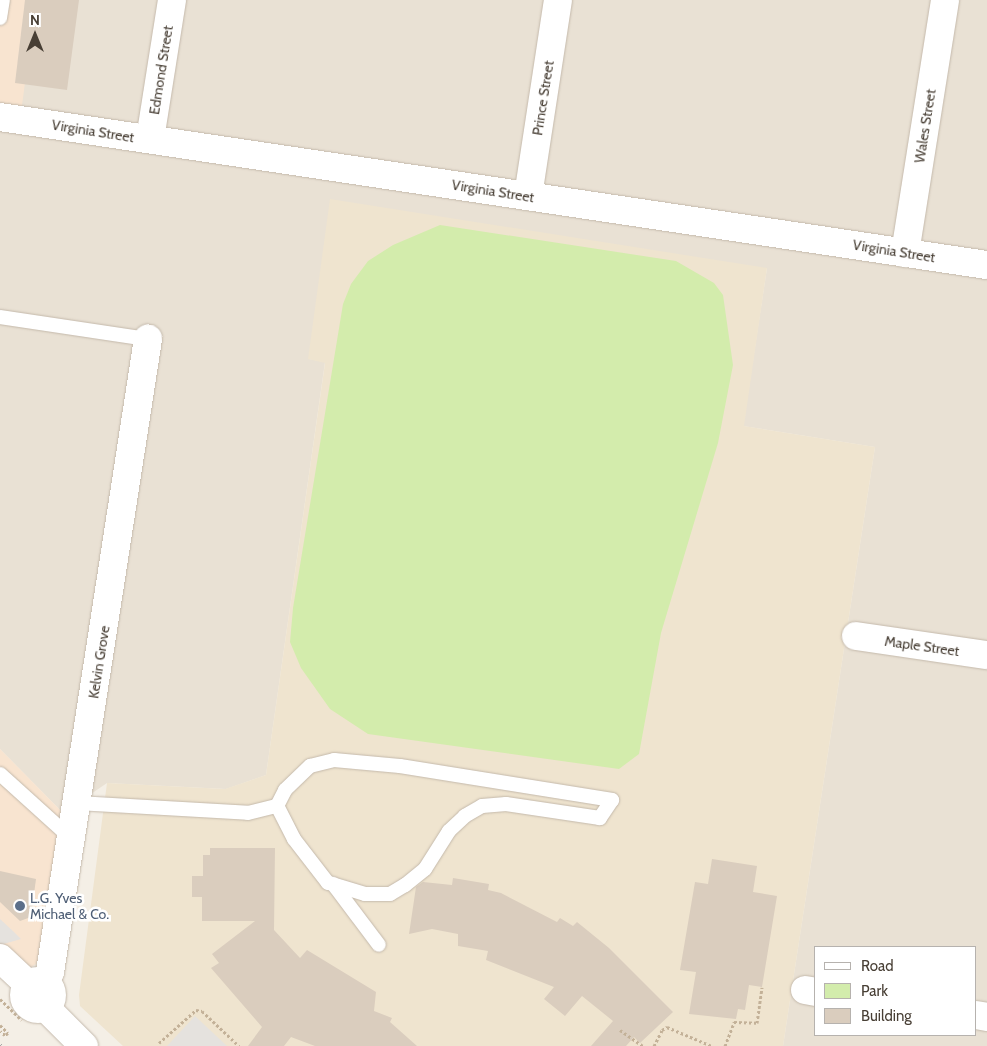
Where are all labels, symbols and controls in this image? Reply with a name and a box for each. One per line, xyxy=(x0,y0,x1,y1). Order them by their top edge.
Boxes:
north arrow xyxy=(10,10,60,60)
text: N xyxy=(30,11,40,29)
street label: Edmond Street xyxy=(146,24,176,116)
street label: Prince Street xyxy=(529,59,557,137)
street label: Wales Street xyxy=(911,88,939,164)
street label: Virginia Street xyxy=(51,116,135,146)
street label: Virginia Street xyxy=(451,176,535,206)
street label: Virginia Street xyxy=(852,236,936,266)
street label: Kelvin Grove xyxy=(85,624,113,700)
street label: Maple Street xyxy=(884,632,960,660)
place label: L.G. Yves Michael & Co. xyxy=(30,890,109,922)
marker: L.G. Yves Michael & Co. xyxy=(14,900,26,912)
legend xyxy=(814,946,977,1036)
text: Road xyxy=(861,957,894,975)
text: Park xyxy=(861,982,888,1000)
text: Building xyxy=(861,1007,912,1025)

